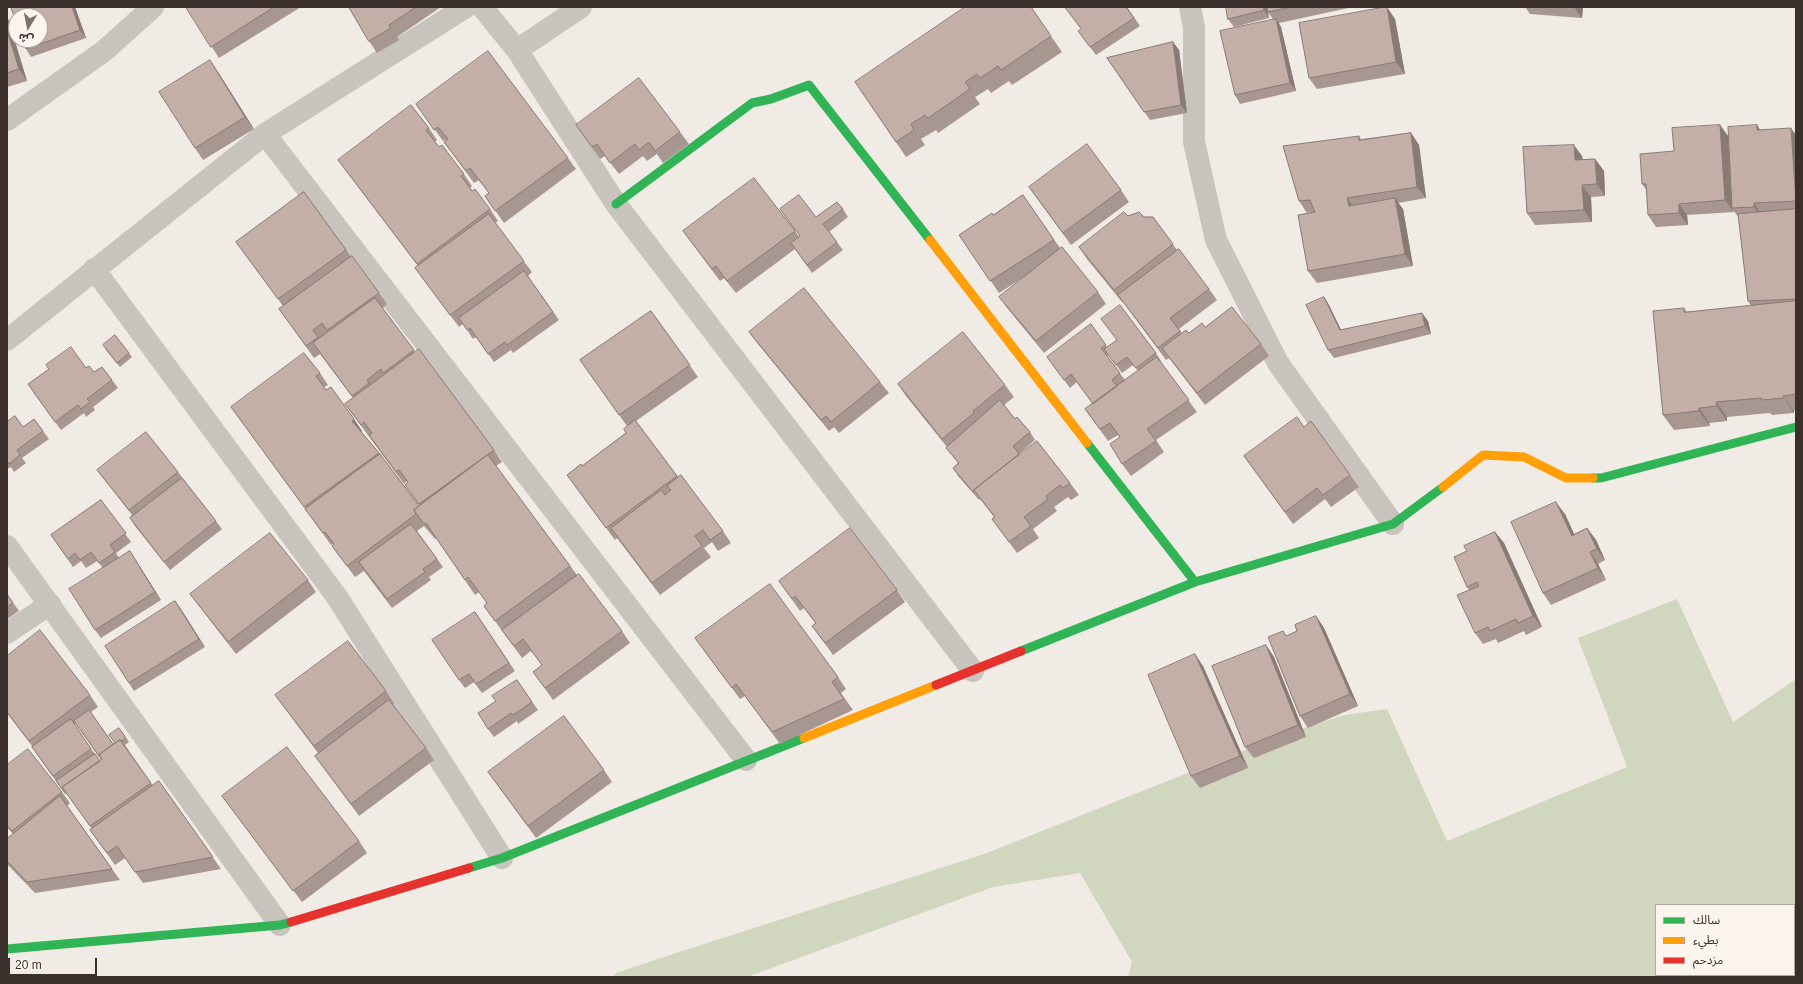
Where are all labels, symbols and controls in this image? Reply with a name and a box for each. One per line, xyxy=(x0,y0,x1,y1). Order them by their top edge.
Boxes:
north arrow xyxy=(8,8,48,48)
text: ش xyxy=(18,32,35,46)
legend xyxy=(1655,904,1795,976)
text: سالك xyxy=(1693,913,1720,927)
text: بطيء xyxy=(1693,933,1719,947)
scale bar xyxy=(10,950,99,976)
text: مزدحم xyxy=(1693,953,1723,967)
text: 20 m xyxy=(15,958,42,972)

